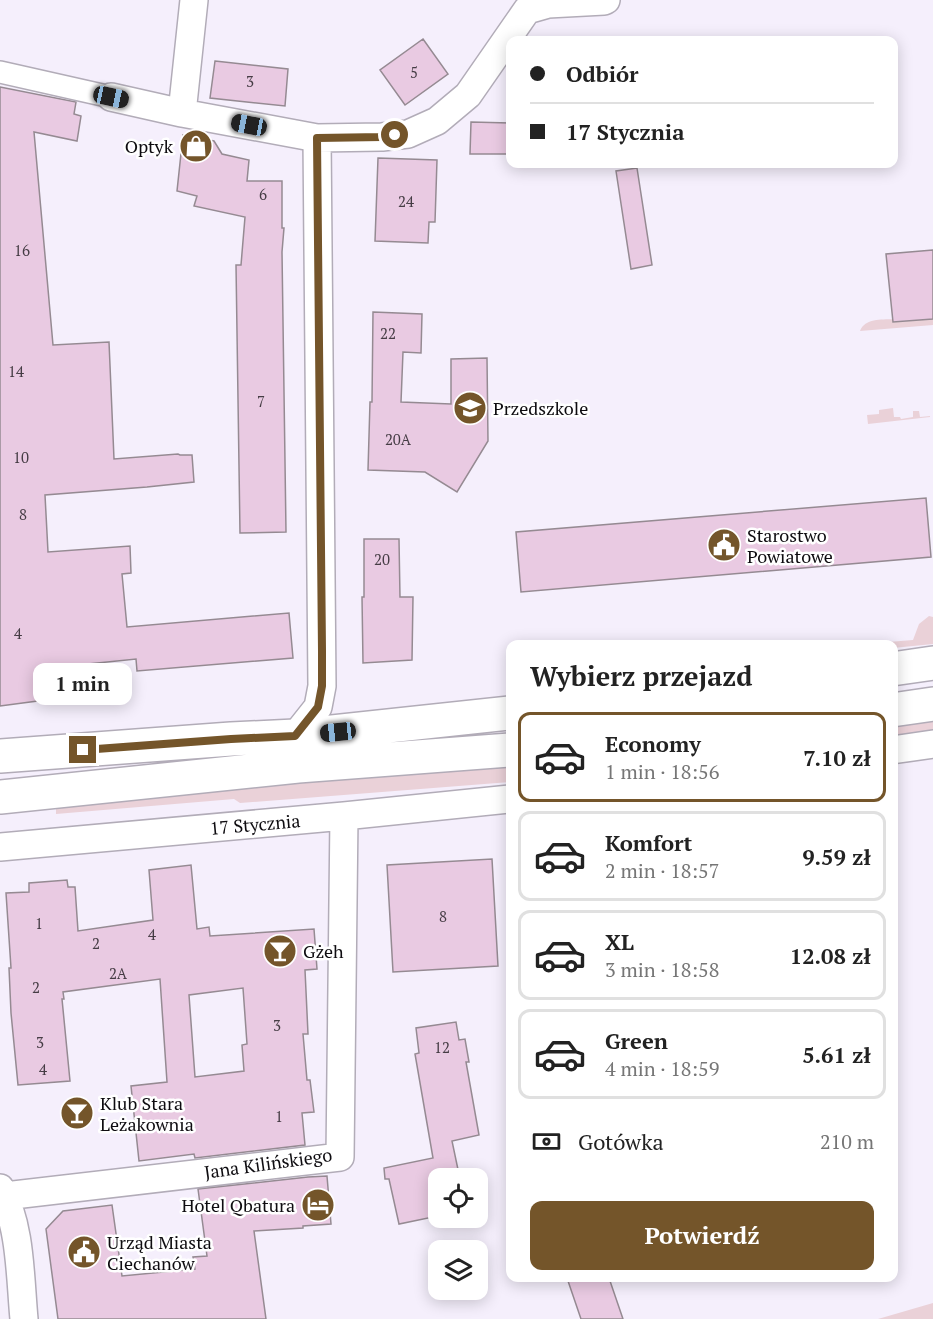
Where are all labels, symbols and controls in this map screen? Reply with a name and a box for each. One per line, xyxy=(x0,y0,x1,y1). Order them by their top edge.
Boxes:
text: Odbiór xyxy=(566,59,639,88)
house number: 5 xyxy=(410,62,418,82)
house number: 3 xyxy=(246,71,254,91)
car xyxy=(92,84,130,110)
car xyxy=(230,113,268,137)
text: 17 Stycznia xyxy=(566,117,684,146)
route start xyxy=(381,121,408,148)
shop icon: Optyk xyxy=(178,128,214,164)
place label: Optyk xyxy=(125,134,174,158)
house number: 6 xyxy=(259,184,267,204)
house number: 24 xyxy=(398,191,414,211)
house number: 16 xyxy=(14,240,30,260)
house number: 22 xyxy=(380,323,396,343)
house number: 14 xyxy=(8,361,24,381)
school or university icon: Przedszkole xyxy=(452,390,488,426)
house number: 7 xyxy=(257,391,265,411)
place label: Przedszkole xyxy=(493,396,588,420)
house number: 20A xyxy=(385,429,412,449)
house number: 10 xyxy=(13,447,29,467)
house number: 8 xyxy=(19,504,27,524)
place label: Starostwo Powiatowe xyxy=(747,523,833,568)
public building icon: Starostwo Powiatowe xyxy=(706,527,742,563)
house number: 20 xyxy=(374,549,390,569)
house number: 4 xyxy=(14,623,22,643)
text: Wybierz przejazd xyxy=(530,658,752,694)
callout: 1 min xyxy=(34,663,132,705)
text: 1 min xyxy=(55,670,110,697)
car xyxy=(319,721,357,743)
text: Economy xyxy=(605,729,701,758)
icon: car xyxy=(533,730,587,784)
route end xyxy=(69,736,96,763)
text: 7.10 zł xyxy=(803,743,871,772)
text: 1 min · 18:56 xyxy=(605,758,719,785)
street label: 17 Stycznia xyxy=(209,808,301,840)
text: Komfort xyxy=(605,828,692,857)
icon: car xyxy=(533,829,587,883)
text: 9.59 zł xyxy=(802,842,871,871)
text: 2 min · 18:57 xyxy=(605,857,719,884)
house number: 8 xyxy=(439,906,447,926)
house number: 1 xyxy=(35,913,43,933)
house number: 4 xyxy=(148,924,156,944)
text: XL xyxy=(605,927,634,956)
icon: car xyxy=(533,928,587,982)
house number: 2 xyxy=(92,933,100,953)
bar icon: Gżeh xyxy=(262,933,298,969)
place label: Gżeh xyxy=(303,939,344,963)
text: 12.08 zł xyxy=(790,941,871,970)
text: 3 min · 18:58 xyxy=(605,956,719,983)
house number: 2A xyxy=(109,963,128,983)
house number: 2 xyxy=(32,977,40,997)
house number: 3 xyxy=(273,1015,281,1035)
text: Green xyxy=(605,1026,668,1055)
icon: car xyxy=(533,1027,587,1081)
house number: 3 xyxy=(36,1032,44,1052)
house number: 12 xyxy=(434,1037,450,1057)
text: 5.61 zł xyxy=(802,1040,871,1069)
text: 4 min · 18:59 xyxy=(605,1055,719,1082)
house number: 4 xyxy=(39,1059,47,1079)
place label: Klub Stara Leżakownia xyxy=(100,1091,194,1136)
bar icon: Klub Stara Leżakownia xyxy=(59,1095,95,1131)
house number: 1 xyxy=(275,1106,283,1126)
icon: cash xyxy=(530,1125,563,1158)
text: Gotówka xyxy=(578,1127,664,1156)
text: 210 m xyxy=(820,1128,874,1155)
street label: Jana Kilińskiego xyxy=(202,1142,334,1184)
map controls xyxy=(428,1168,488,1300)
button: locate xyxy=(428,1168,488,1228)
hotel icon: Hotel Qbatura xyxy=(300,1187,336,1223)
place label: Hotel Qbatura xyxy=(181,1193,295,1217)
button: Potwierdź xyxy=(530,1201,874,1270)
place label: Urząd Miasta Ciechanów xyxy=(107,1230,212,1275)
public building icon: Urząd Miasta Ciechanów xyxy=(66,1234,102,1270)
button: layers xyxy=(428,1240,488,1300)

